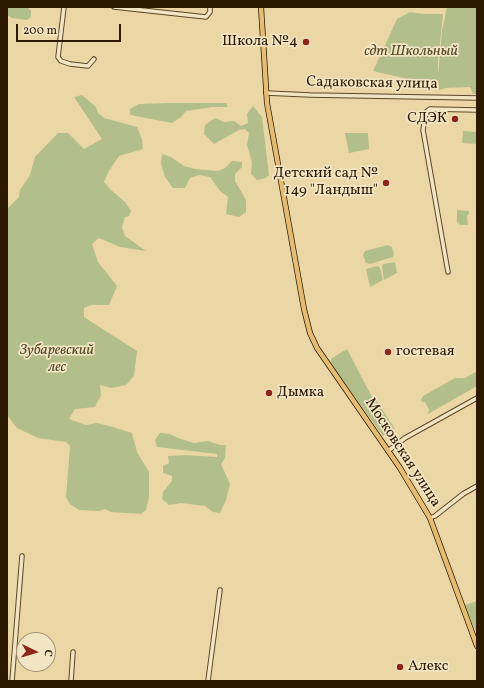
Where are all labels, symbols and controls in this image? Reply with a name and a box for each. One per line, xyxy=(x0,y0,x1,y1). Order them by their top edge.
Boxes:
scale bar xyxy=(18,16,123,42)
text: 200 m xyxy=(23,23,57,39)
place label: Школа №4 xyxy=(222,33,298,51)
marker: Школа №4 xyxy=(301,37,311,47)
park label: сдт Школьный xyxy=(364,43,458,61)
street label: Садаковская улица xyxy=(306,74,438,94)
place label: СДЭК xyxy=(407,110,447,128)
marker: СДЭК xyxy=(450,114,460,124)
place label: Детский сад № 149 "Ландыш" xyxy=(273,165,378,200)
marker: Детский сад № 149 "Ландыш" xyxy=(381,178,391,188)
park label: Зубаревский лес xyxy=(20,342,94,377)
place label: гостевая xyxy=(396,343,455,361)
marker: гостевая xyxy=(383,347,393,357)
place label: Дымка xyxy=(277,384,324,402)
marker: Дымка xyxy=(264,388,274,398)
street label: Московская улица xyxy=(360,395,444,511)
north arrow xyxy=(16,632,56,672)
text: С xyxy=(40,649,55,657)
place label: Алекс xyxy=(408,658,448,676)
marker: Алекс xyxy=(395,662,405,672)

